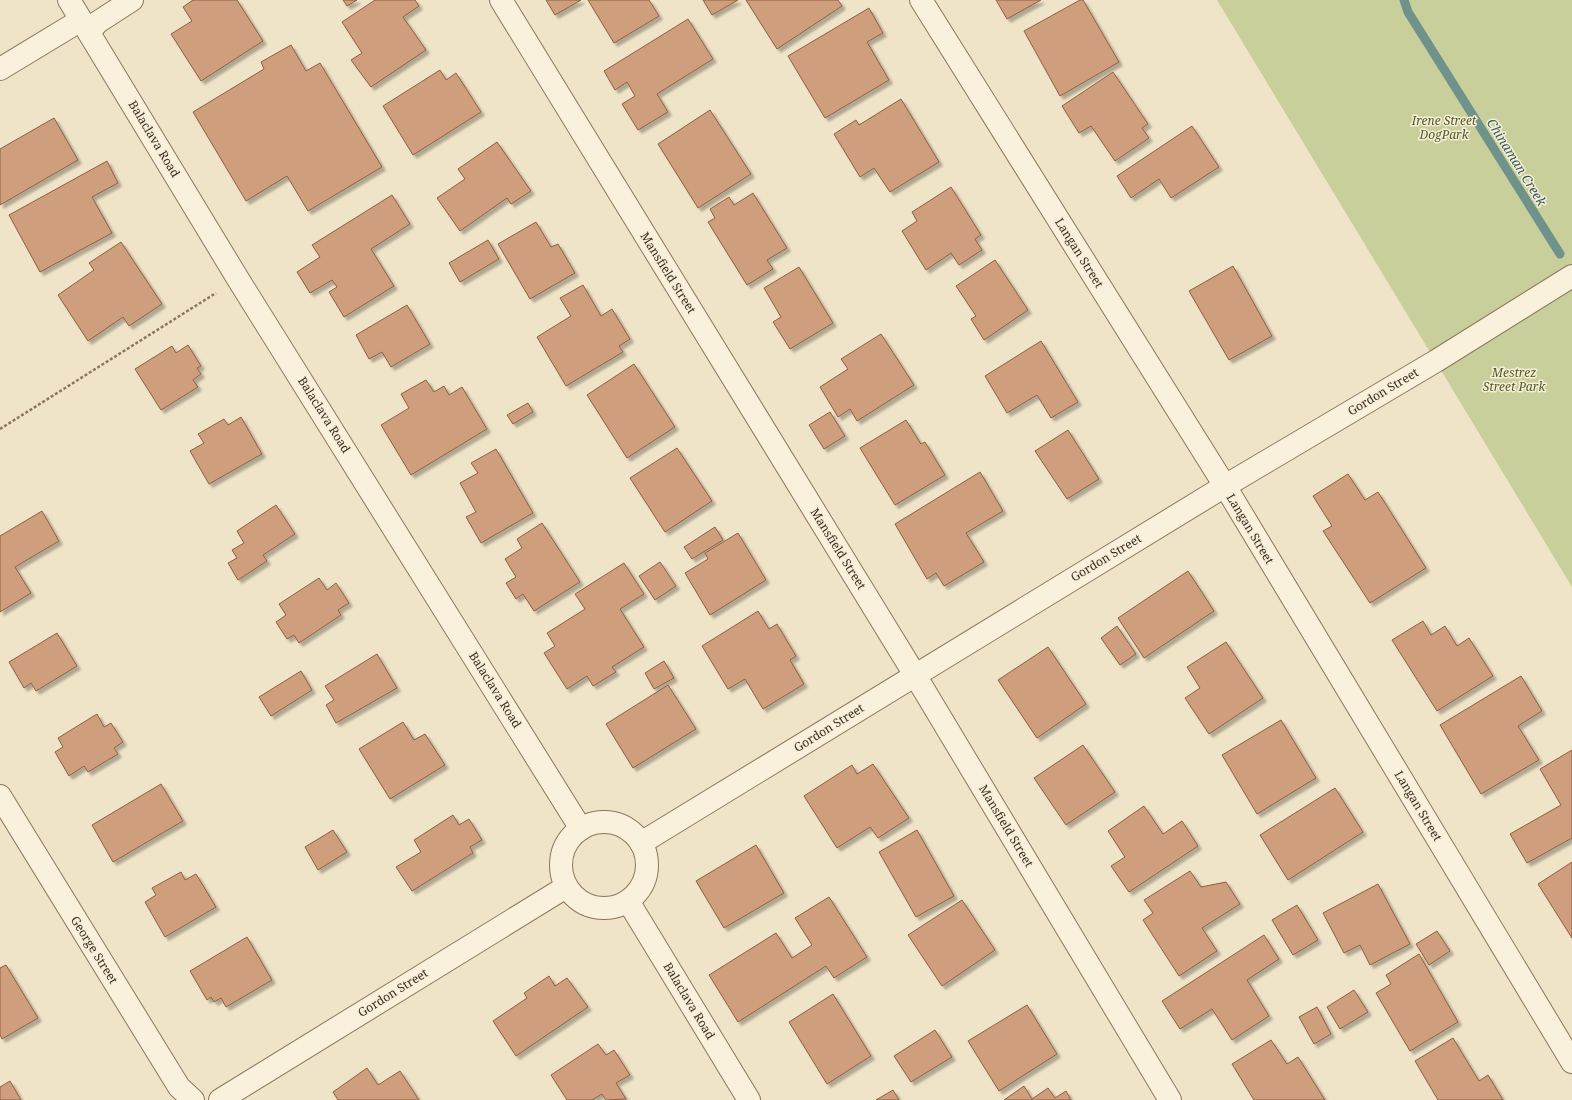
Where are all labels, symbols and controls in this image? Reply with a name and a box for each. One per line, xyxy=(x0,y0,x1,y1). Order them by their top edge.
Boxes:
street label: Balaclava Road xyxy=(125,97,184,181)
park label: Irene Street DogPark xyxy=(1411,112,1477,143)
water label: Chinaman Creek xyxy=(1483,115,1551,210)
street label: Langan Street xyxy=(1051,215,1108,291)
street label: Mansfield Street xyxy=(637,229,700,317)
street label: Gordon Street xyxy=(1344,364,1421,419)
park label: Mestrez Street Park xyxy=(1483,364,1546,395)
street label: Balaclava Road xyxy=(294,373,355,457)
street label: Langan Street xyxy=(1223,490,1278,567)
street label: Mansfield Street xyxy=(807,505,870,593)
street label: Gordon Street xyxy=(1067,530,1144,585)
street label: Balaclava Road xyxy=(465,648,526,732)
street label: Gordon Street xyxy=(790,699,867,756)
street label: Langan Street xyxy=(1391,767,1446,844)
street label: Mansfield Street xyxy=(975,781,1038,870)
street label: George Street xyxy=(67,913,122,987)
street label: Balaclava Road xyxy=(660,959,719,1043)
street label: Gordon Street xyxy=(354,964,431,1021)

